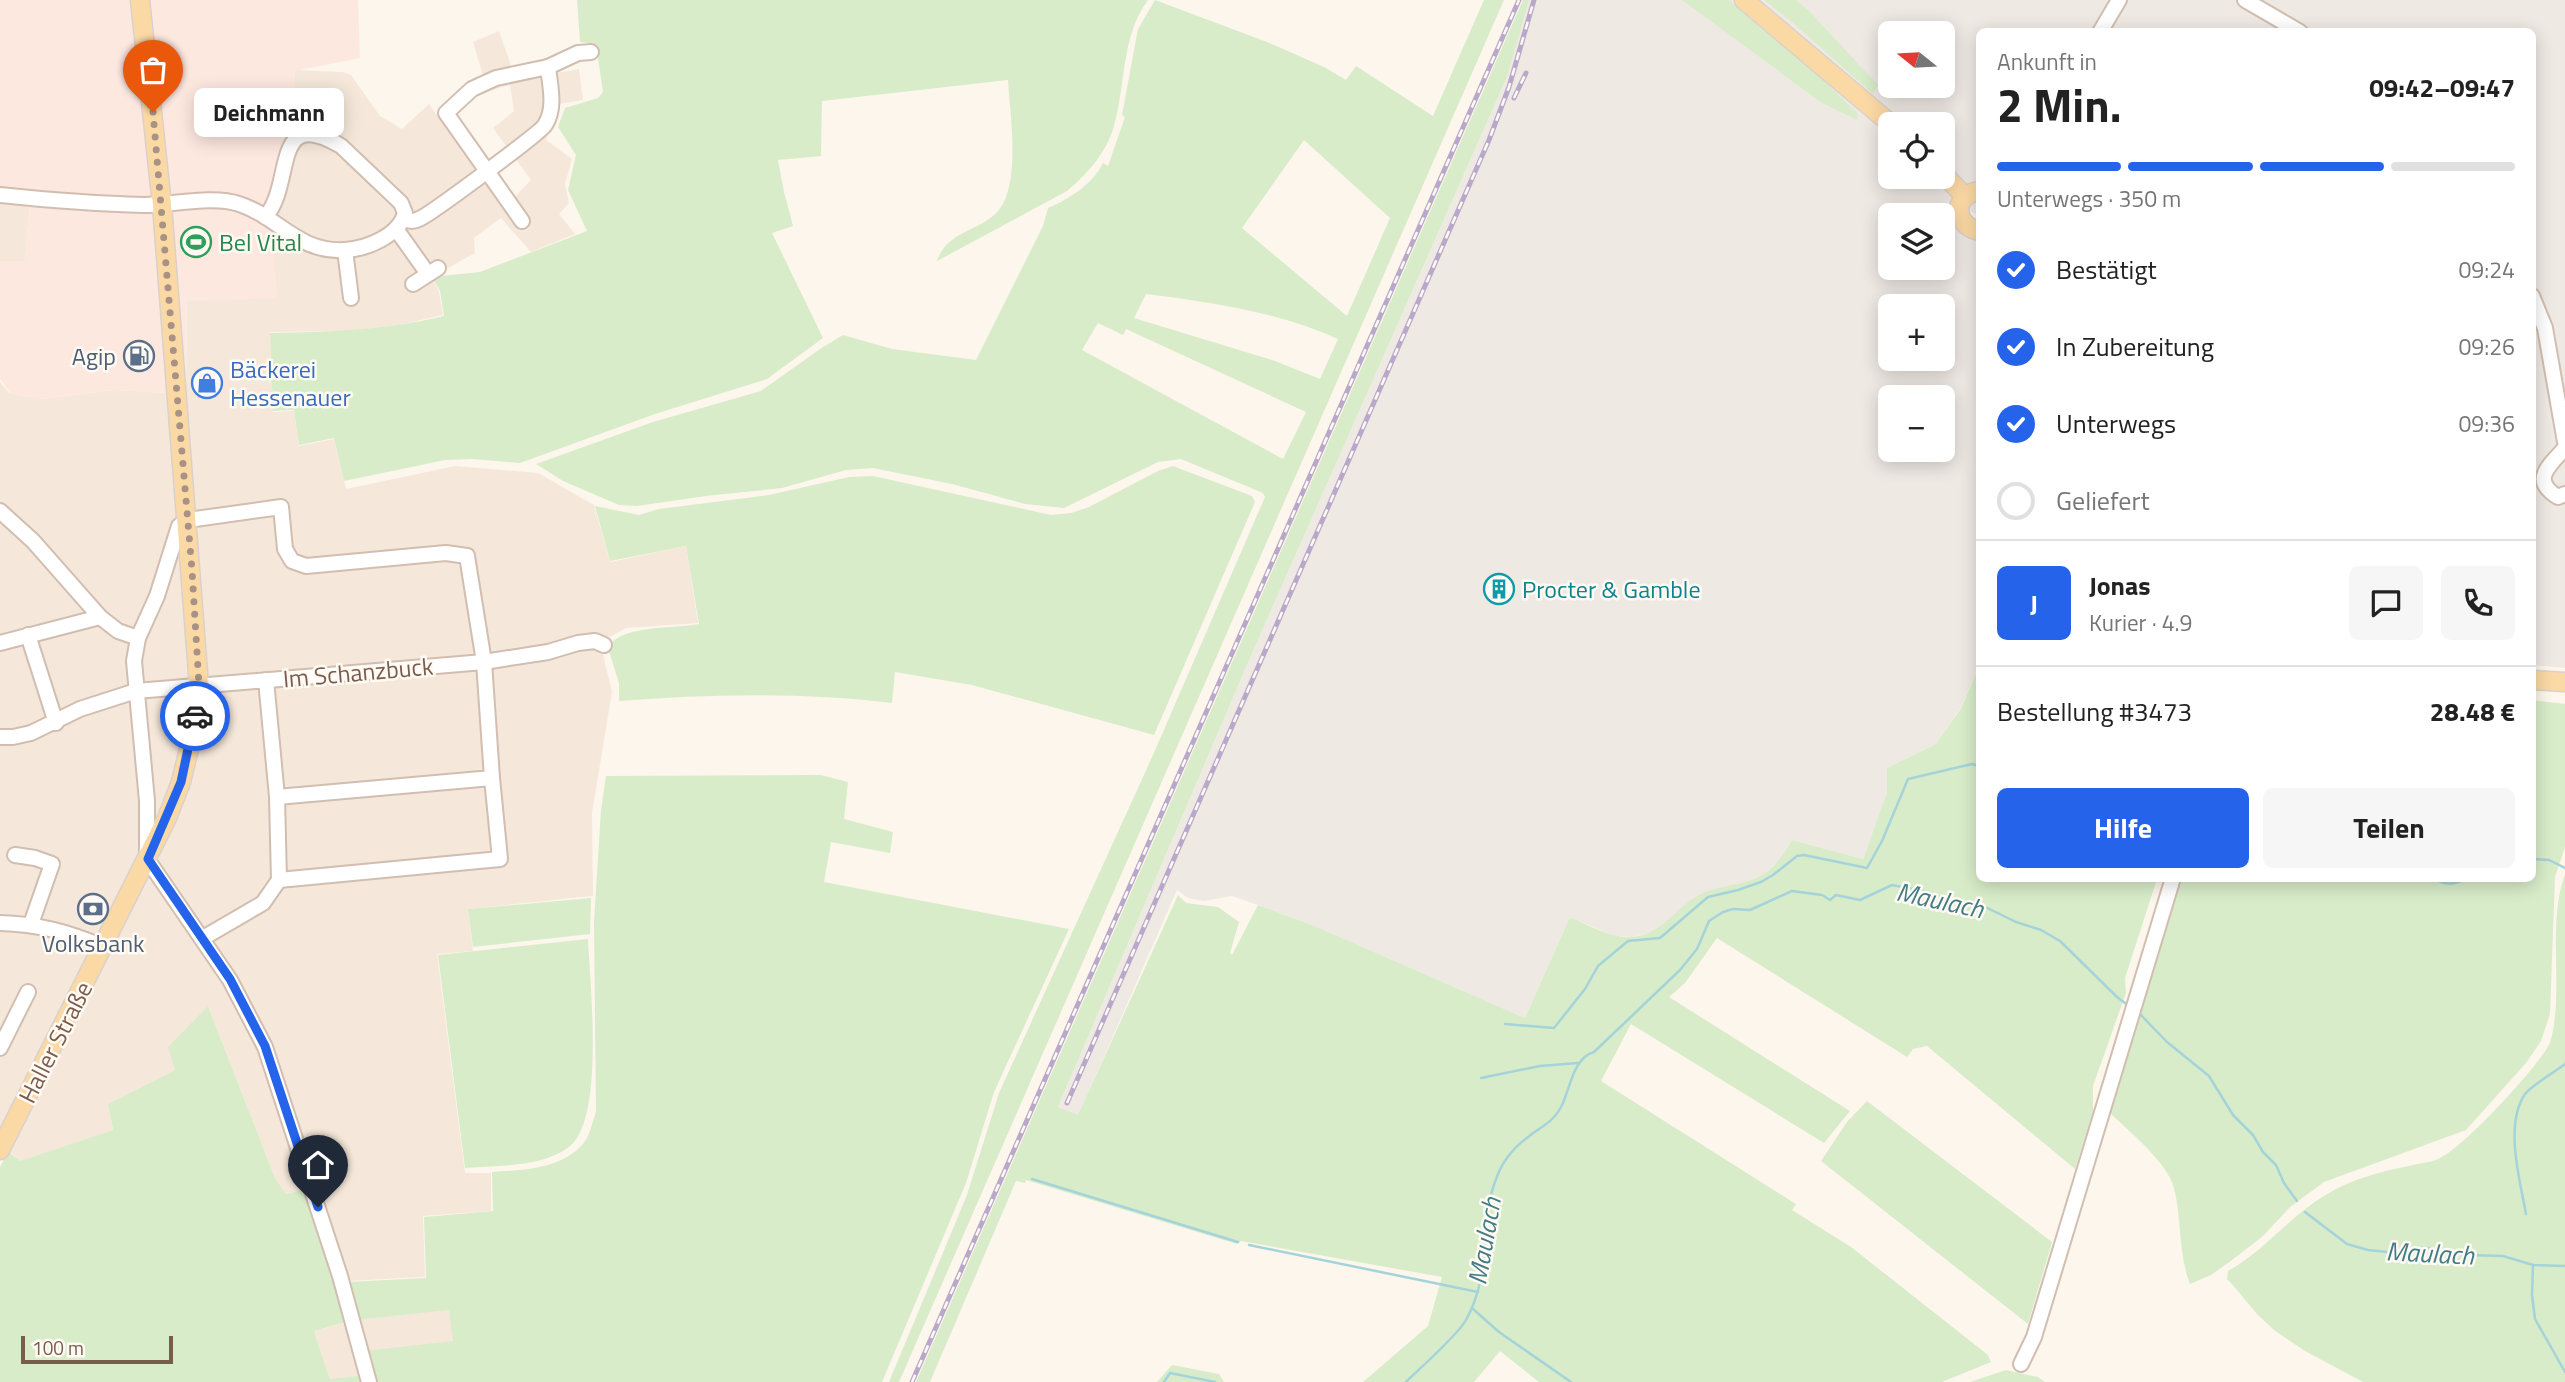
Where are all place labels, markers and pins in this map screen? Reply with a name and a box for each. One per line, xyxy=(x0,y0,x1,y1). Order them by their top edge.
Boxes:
pin xyxy=(123,40,183,112)
callout: Deichmann xyxy=(195,88,346,136)
place label: Bel Vital xyxy=(219,224,302,260)
sports icon: Bel Vital xyxy=(179,225,213,259)
place label: Agip xyxy=(72,338,116,374)
fuel station icon: Agip xyxy=(122,339,156,373)
place label: Bäckerei Hessenauer xyxy=(230,351,351,415)
shop icon: Bäckerei Hessenauer xyxy=(190,366,224,400)
place label: Procter & Gamble xyxy=(1522,571,1701,607)
building icon: Procter & Gamble xyxy=(1482,572,1516,606)
bank icon: Volksbank xyxy=(76,892,110,926)
place label: Volksbank xyxy=(41,925,145,961)
pin xyxy=(288,1135,348,1207)

